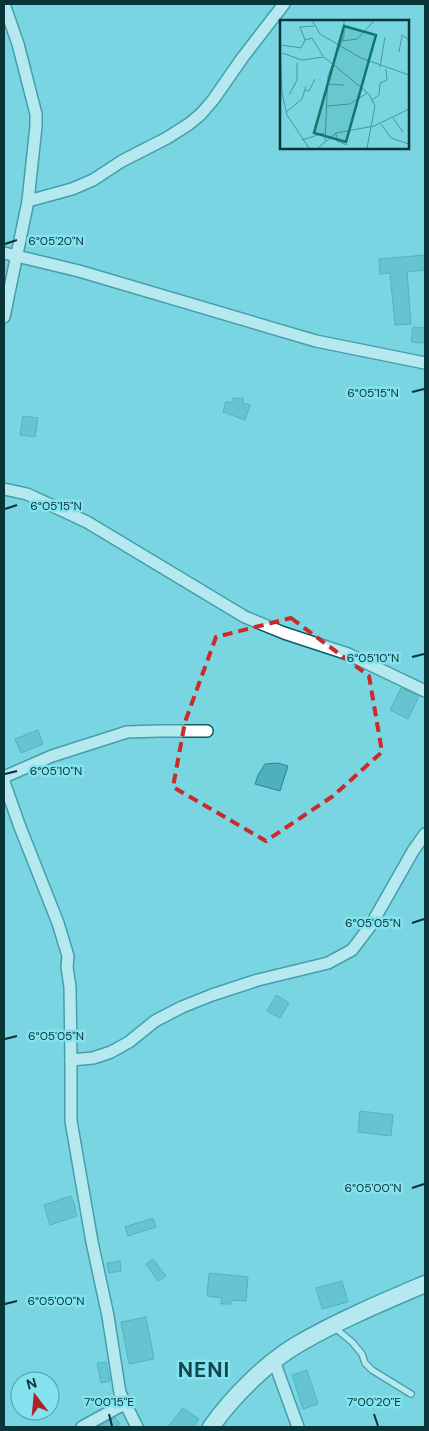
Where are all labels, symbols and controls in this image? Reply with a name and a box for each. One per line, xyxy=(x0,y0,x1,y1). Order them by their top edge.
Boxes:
inset map xyxy=(280,20,409,149)
text: 6°05'20"N xyxy=(28,233,84,249)
text: 6°05'15"N xyxy=(347,385,399,401)
text: 6°05'15"N xyxy=(30,498,82,514)
text: 6°05'10"N xyxy=(347,650,399,666)
text: 6°05'10"N xyxy=(30,763,82,779)
text: 6°05'05"N xyxy=(345,915,401,931)
text: 6°05'05"N xyxy=(28,1028,84,1044)
text: 6°05'00"N xyxy=(344,1180,402,1196)
text: 6°05'00"N xyxy=(27,1293,85,1309)
district label: NENI xyxy=(178,1356,230,1384)
north arrow xyxy=(10,1371,60,1421)
text: N xyxy=(24,1373,39,1394)
text: 7°00'15"E xyxy=(84,1394,134,1410)
text: 7°00'20"E xyxy=(347,1394,401,1410)

